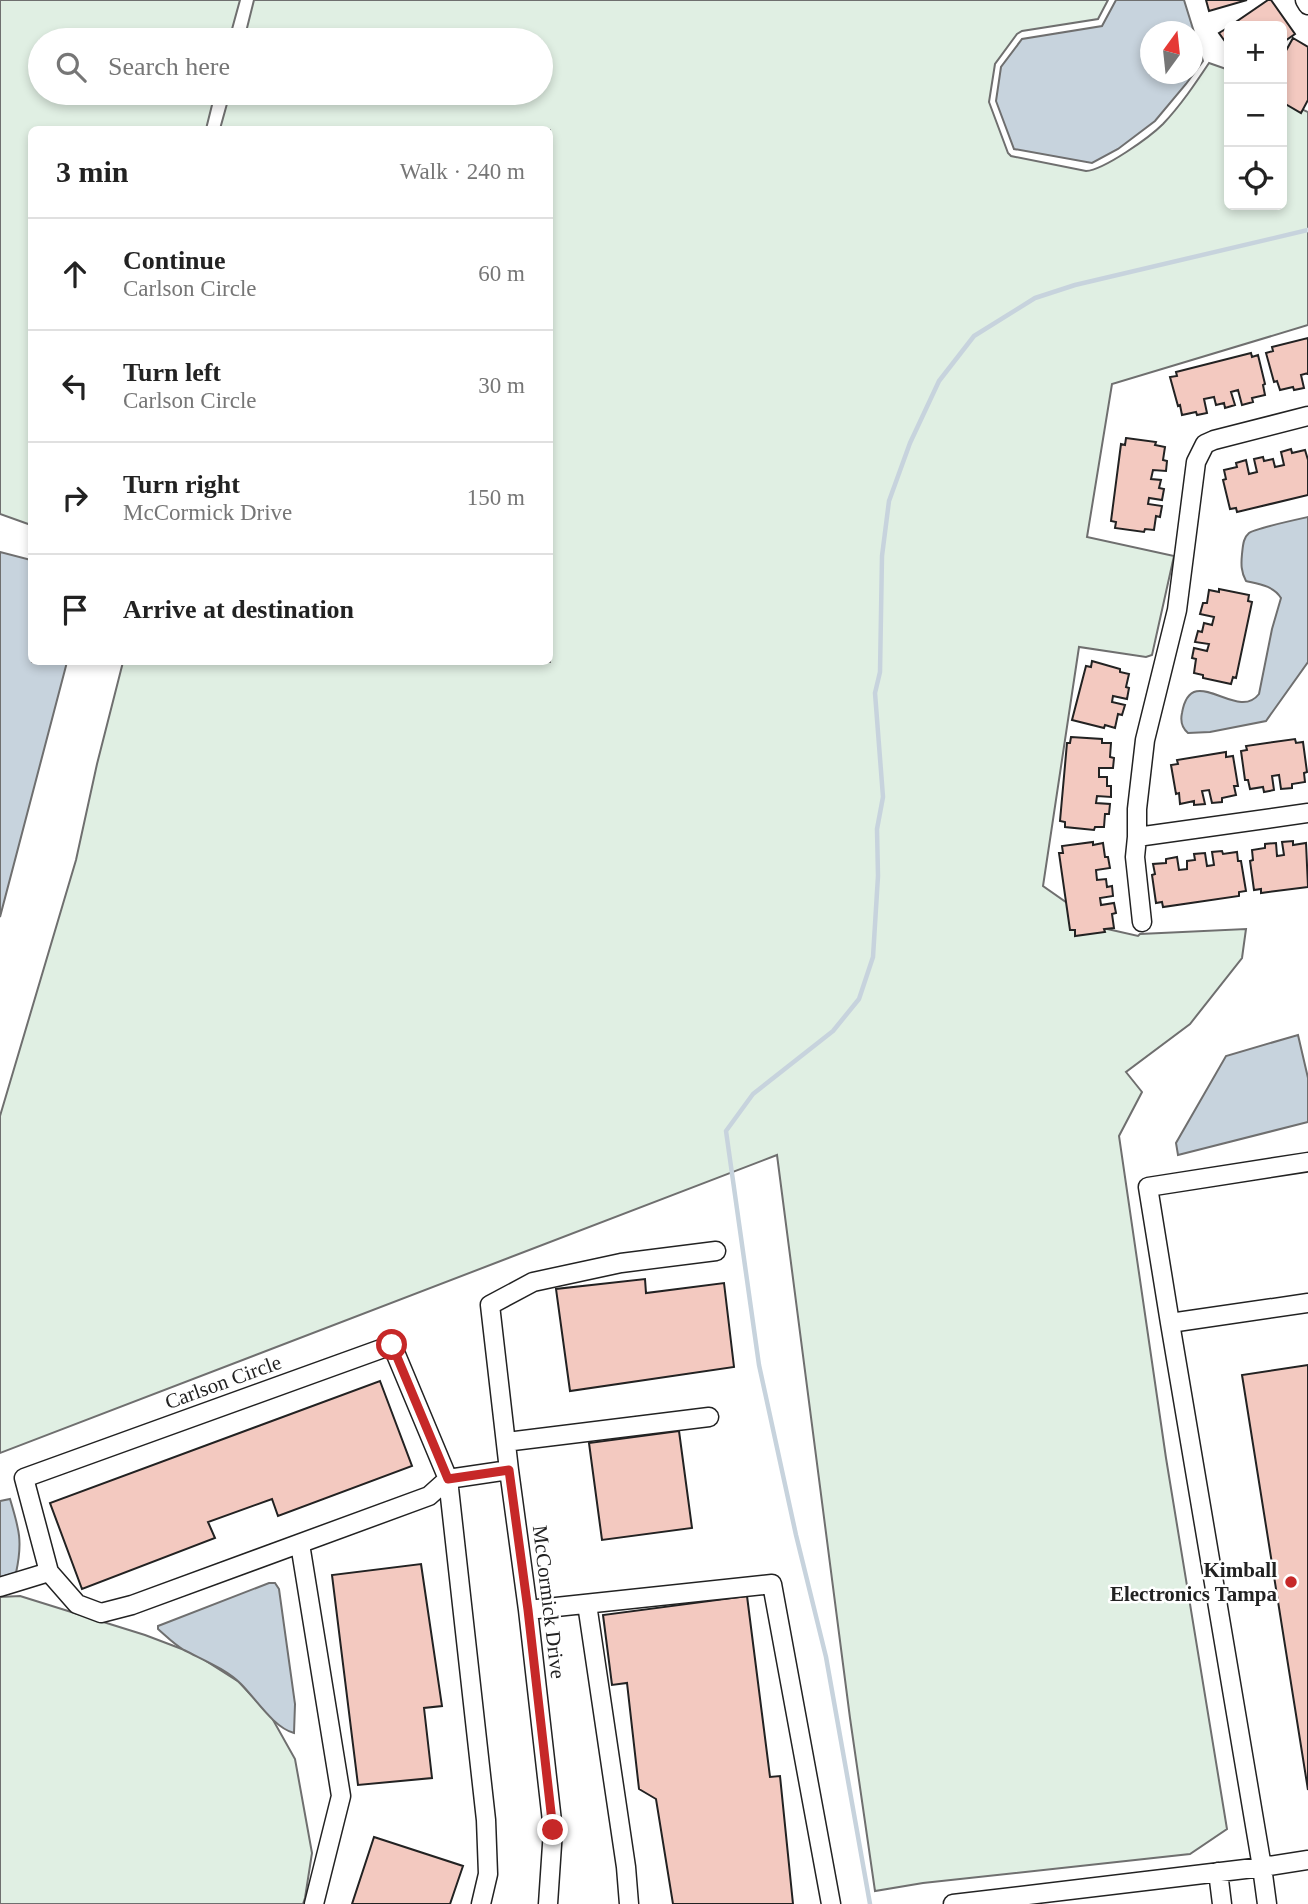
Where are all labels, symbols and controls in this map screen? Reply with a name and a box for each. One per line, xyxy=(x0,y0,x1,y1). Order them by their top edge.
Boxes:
north arrow xyxy=(1140,21,1203,84)
map controls xyxy=(1224,21,1287,210)
button: + xyxy=(1224,21,1287,84)
search box xyxy=(28,28,553,105)
icon: search xyxy=(52,48,90,86)
text: Search here xyxy=(108,52,230,81)
button: − xyxy=(1224,84,1287,147)
button: locate xyxy=(1224,147,1287,210)
text: 3 min xyxy=(56,155,129,188)
text: Walk · 240 m xyxy=(400,159,525,184)
text: Continue xyxy=(123,246,226,275)
icon: ahead xyxy=(56,255,94,293)
text: 60 m xyxy=(478,261,525,286)
text: Carlson Circle xyxy=(123,276,257,301)
text: Turn left xyxy=(123,358,221,387)
icon: left xyxy=(56,367,94,405)
text: 30 m xyxy=(478,373,525,398)
text: Carlson Circle xyxy=(123,388,257,413)
text: Turn right xyxy=(123,470,240,499)
icon: right xyxy=(56,479,94,517)
text: 150 m xyxy=(467,485,525,510)
text: McCormick Drive xyxy=(123,500,292,525)
icon: arrive xyxy=(56,591,94,629)
text: Arrive at destination xyxy=(123,595,354,624)
route start xyxy=(376,1329,407,1360)
street label: Carlson Circle xyxy=(162,1350,284,1414)
street label: McCormick Drive xyxy=(528,1524,570,1680)
place label: Kimball Electronics Tampa xyxy=(1110,1558,1277,1606)
marker: Kimball Electronics Tampa xyxy=(1283,1574,1299,1590)
route end xyxy=(537,1814,568,1845)

